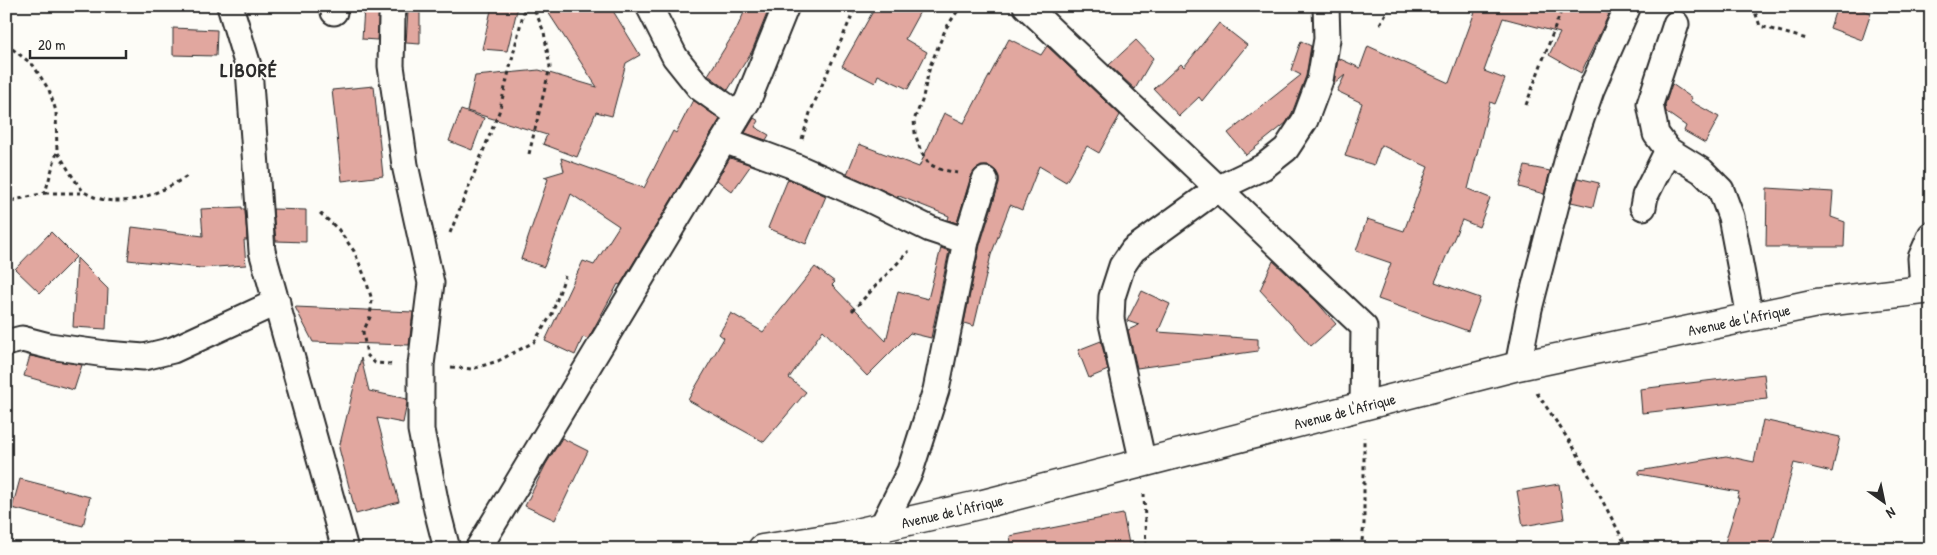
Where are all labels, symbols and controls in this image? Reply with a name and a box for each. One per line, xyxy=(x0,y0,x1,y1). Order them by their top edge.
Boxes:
scale bar xyxy=(30,28,126,60)
text: 20 m xyxy=(38,34,65,55)
district label: LIBORÉ xyxy=(220,56,278,83)
street label: Avenue de l'Afrique xyxy=(1686,298,1792,340)
street label: Avenue de l'Afrique xyxy=(1291,388,1398,434)
north arrow xyxy=(1860,478,1910,528)
street label: Avenue de l'Afrique xyxy=(899,489,1005,533)
text: N xyxy=(1883,503,1900,524)

